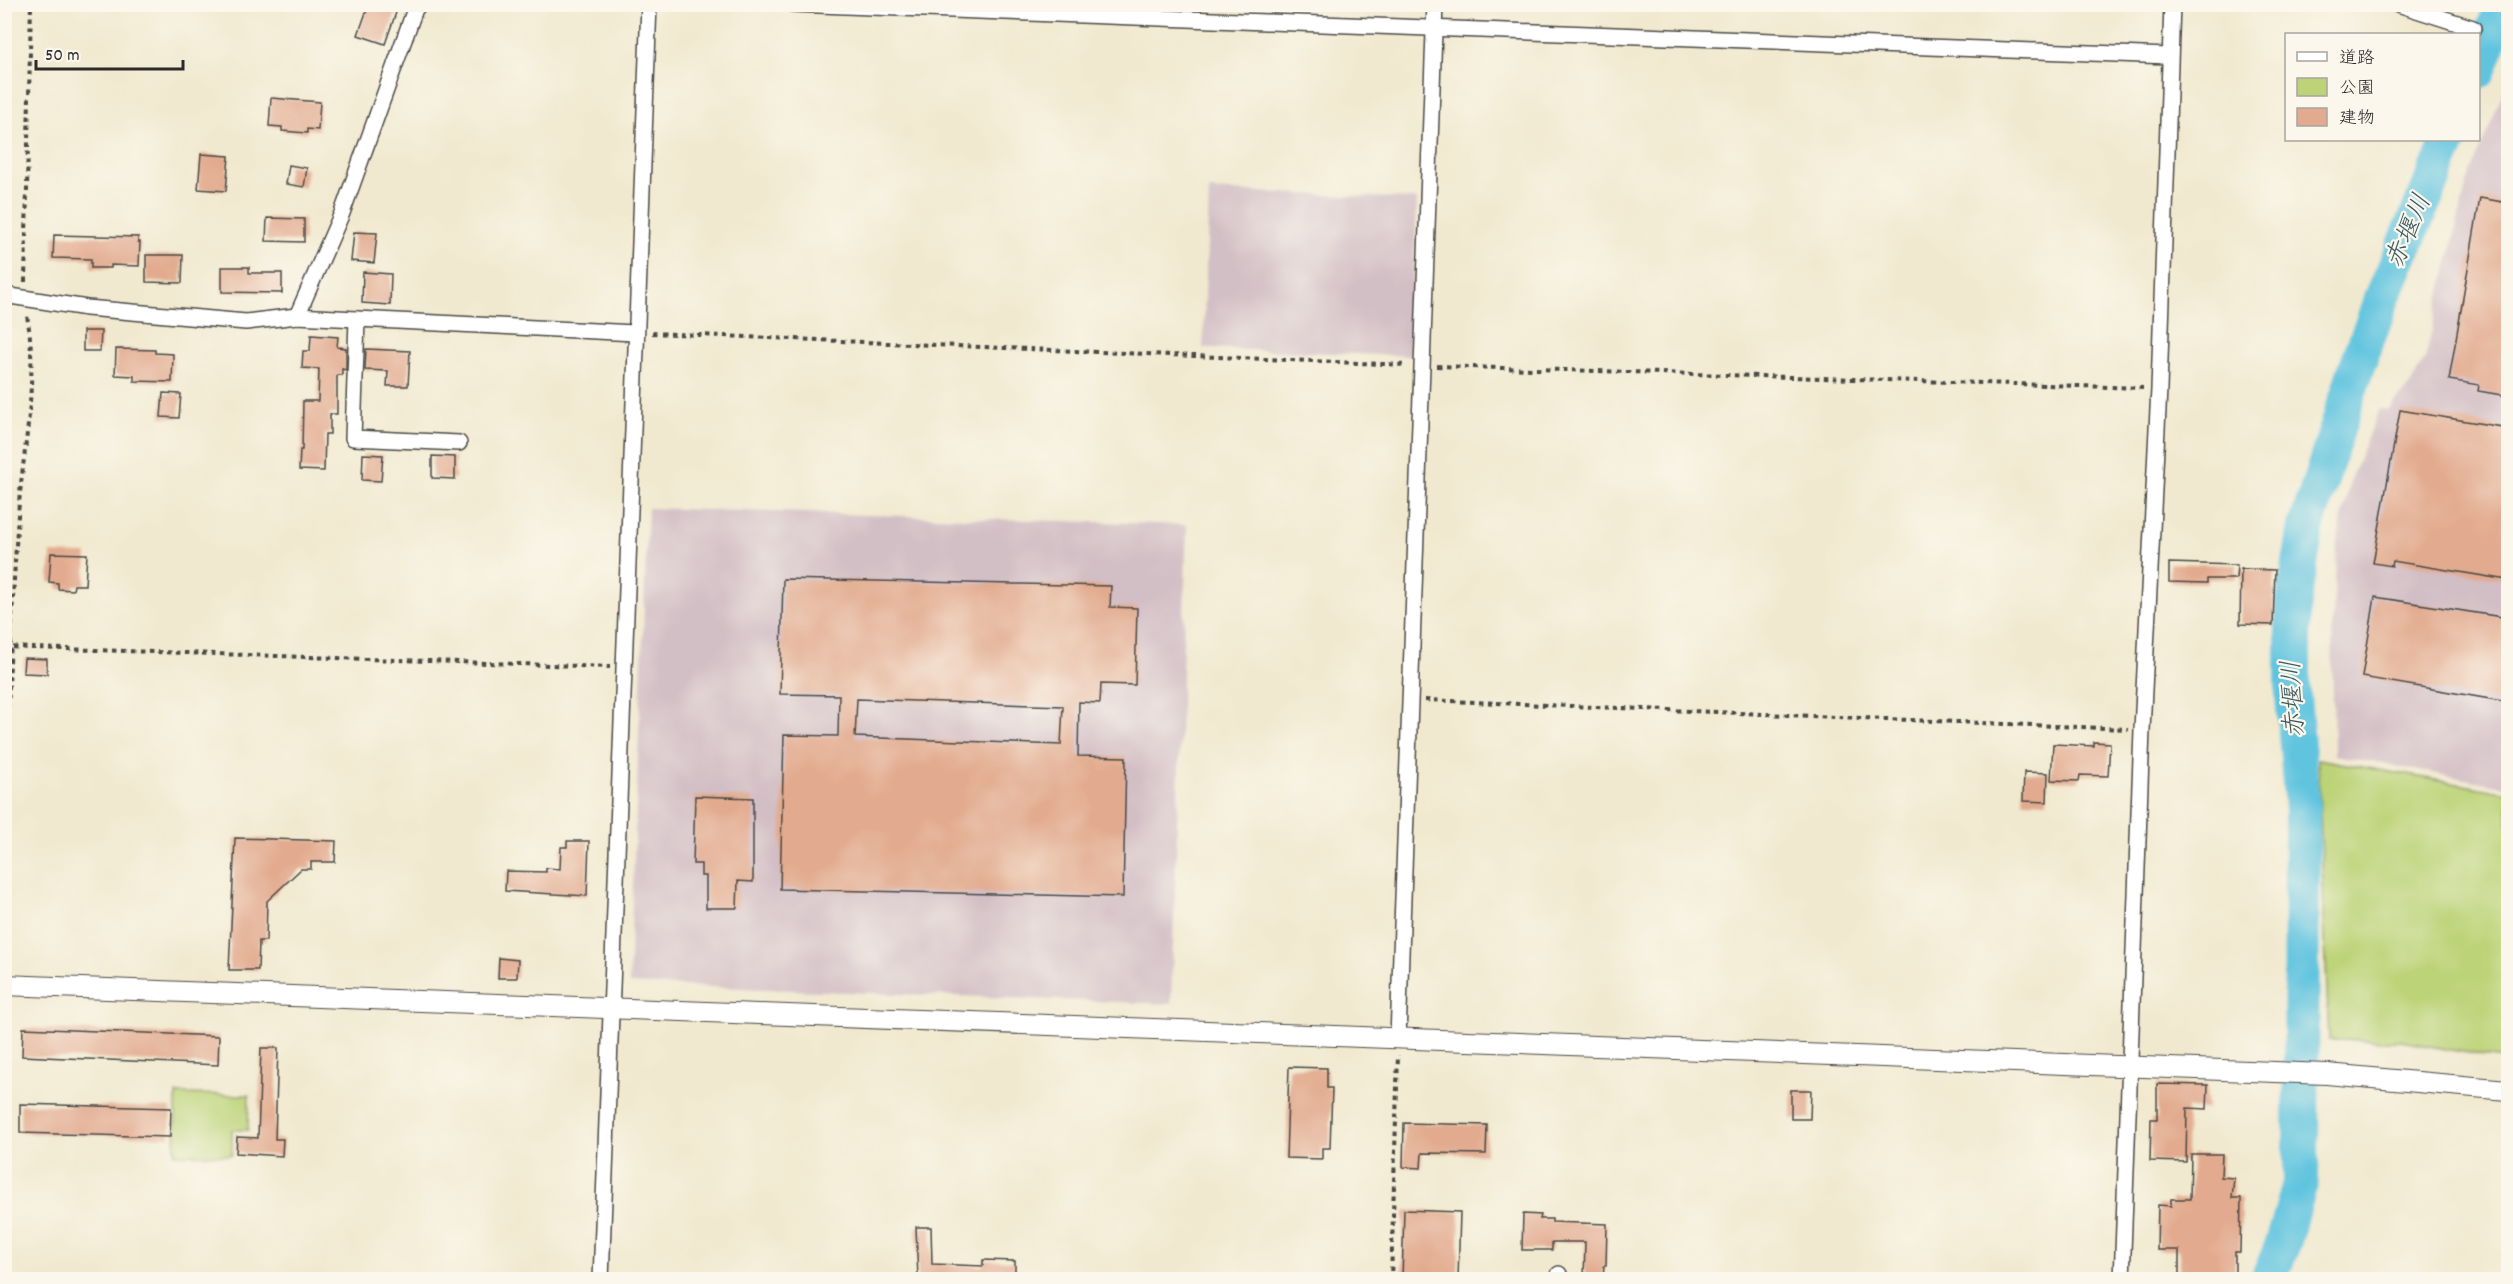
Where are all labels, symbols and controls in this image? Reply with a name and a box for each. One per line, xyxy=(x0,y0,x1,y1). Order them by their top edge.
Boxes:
scale bar xyxy=(36,33,183,71)
legend xyxy=(2285,33,2480,141)
text: 50 m xyxy=(45,44,80,69)
text: 道路 xyxy=(2339,47,2375,72)
text: 公園 xyxy=(2339,77,2375,102)
text: 建物 xyxy=(2339,107,2375,132)
water label: 赤堰川 xyxy=(2378,189,2442,275)
water label: 赤堰川 xyxy=(2274,659,2316,739)

